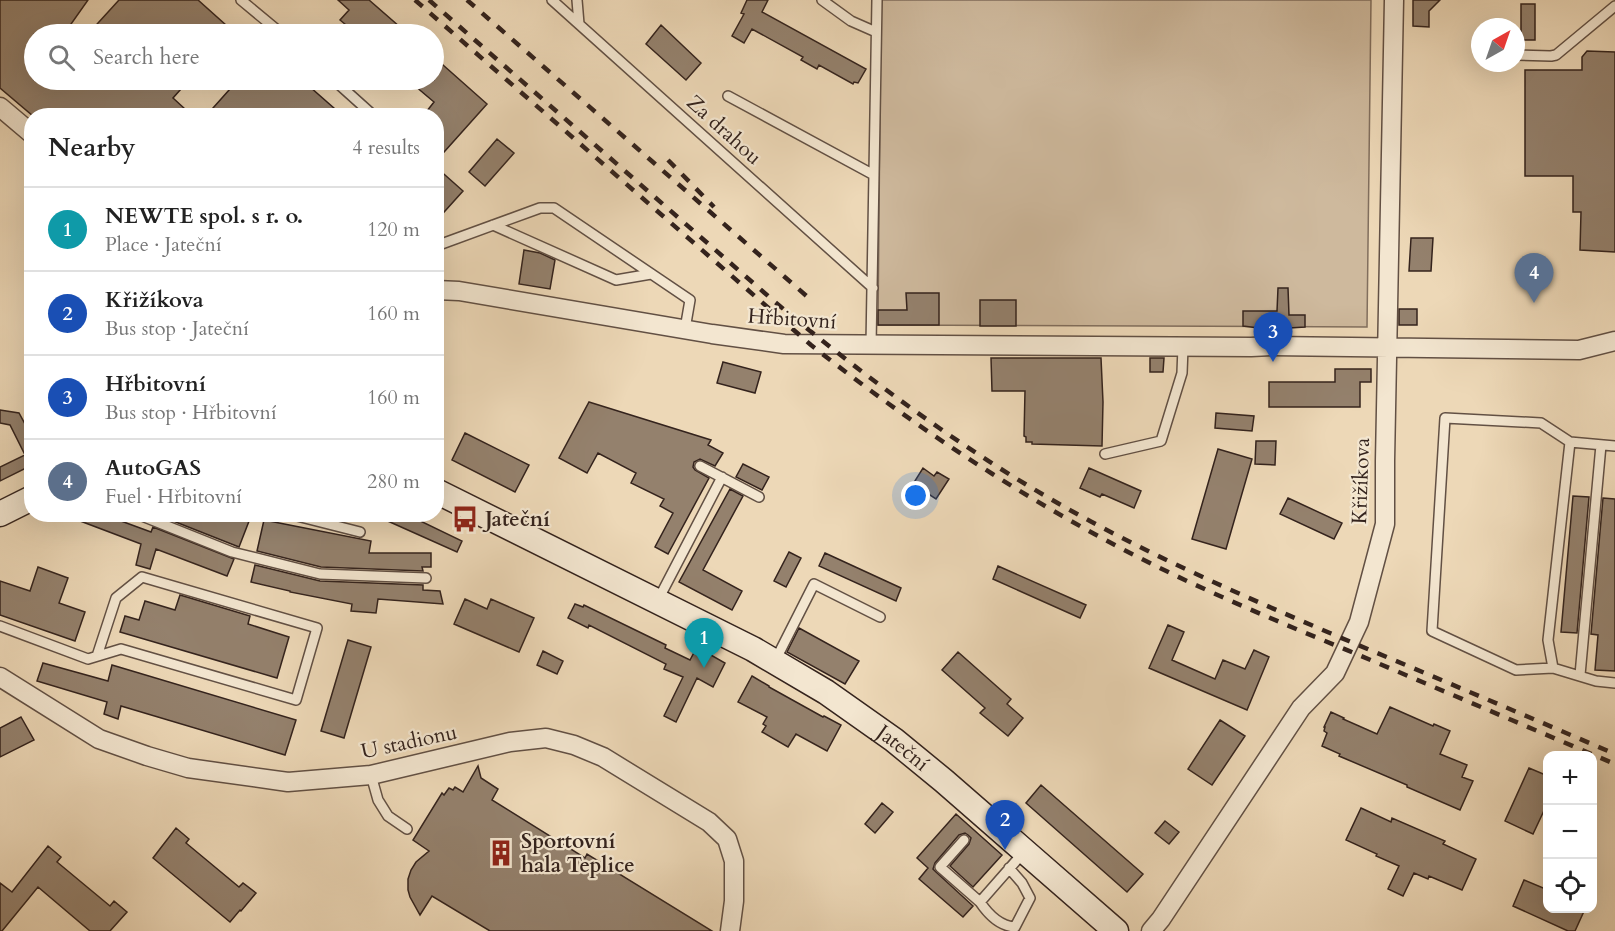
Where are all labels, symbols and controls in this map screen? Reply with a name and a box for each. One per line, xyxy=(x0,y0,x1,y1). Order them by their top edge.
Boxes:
north arrow xyxy=(1471,18,1525,72)
search box xyxy=(24,24,444,90)
icon: search xyxy=(45,41,78,74)
text: Search here xyxy=(93,42,200,72)
street label: Za drahou xyxy=(680,88,768,172)
text: Nearby xyxy=(48,130,136,165)
text: 4 results xyxy=(352,134,420,161)
text: NEWTE spol. s r. o. xyxy=(105,201,303,231)
text: 1 xyxy=(62,216,73,243)
text: 120 m xyxy=(367,216,420,243)
text: Place · Jateční xyxy=(105,231,222,258)
pin: 4 xyxy=(1514,254,1553,303)
text: Křižíkova xyxy=(105,285,204,315)
text: 2 xyxy=(62,300,73,327)
text: 160 m xyxy=(367,300,420,327)
street label: Hřbitovní xyxy=(747,301,837,337)
pin: 3 xyxy=(1254,312,1292,362)
text: Bus stop · Jateční xyxy=(105,315,249,342)
text: Hřbitovní xyxy=(105,369,206,399)
text: 3 xyxy=(62,384,73,411)
text: 160 m xyxy=(367,384,420,411)
text: Bus stop · Hřbitovní xyxy=(105,399,277,426)
street label: Křižíkova xyxy=(1345,437,1377,525)
text: AutoGAS xyxy=(105,453,201,483)
text: 4 xyxy=(62,468,73,495)
text: 280 m xyxy=(367,468,420,495)
your location xyxy=(901,481,930,510)
text: Fuel · Hřbitovní xyxy=(105,483,242,510)
bus stop icon: Jateční xyxy=(450,504,480,534)
place label: Jateční xyxy=(482,505,550,534)
pin: 1 xyxy=(684,618,724,668)
street label: Jateční xyxy=(868,716,936,778)
street label: U stadionu xyxy=(358,718,460,766)
map controls xyxy=(1543,751,1597,913)
button: + xyxy=(1543,751,1597,805)
pin: 2 xyxy=(986,800,1024,850)
button: − xyxy=(1543,805,1597,859)
place label: Sportovní hala Teplice xyxy=(521,827,635,880)
building icon: Sportovní hala Teplice xyxy=(486,838,516,868)
button: locate xyxy=(1543,859,1597,913)

